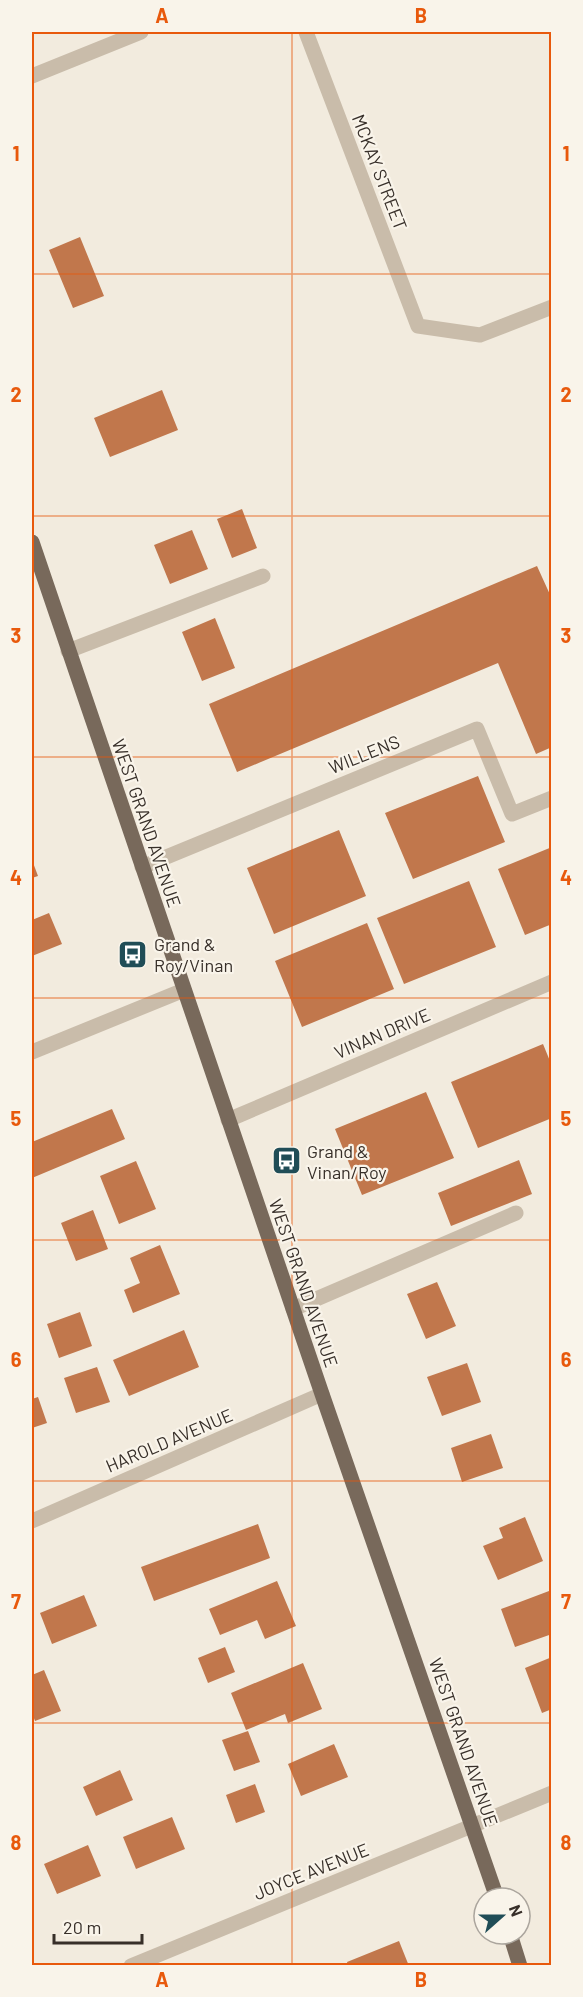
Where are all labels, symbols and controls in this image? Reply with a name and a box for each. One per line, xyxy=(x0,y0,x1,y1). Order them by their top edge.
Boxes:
text: A xyxy=(155,3,169,27)
text: B xyxy=(415,3,427,27)
street label: MCKAY STREET xyxy=(348,111,412,233)
text: 1 xyxy=(12,141,20,165)
text: 1 xyxy=(562,141,570,165)
text: 2 xyxy=(10,382,22,406)
text: 2 xyxy=(560,382,572,406)
text: 3 xyxy=(11,623,21,647)
text: 3 xyxy=(561,623,571,647)
street label: WILLENS xyxy=(325,730,403,778)
street label: WEST GRAND AVENUE xyxy=(108,736,186,910)
text: 4 xyxy=(10,865,22,889)
text: 4 xyxy=(560,865,572,889)
place label: Grand & Roy/Vinan xyxy=(154,933,233,976)
bus stop icon: Grand & Roy/Vinan xyxy=(117,938,149,970)
street label: VINAN DRIVE xyxy=(331,1003,433,1063)
text: 5 xyxy=(11,1106,22,1130)
text: 5 xyxy=(561,1106,572,1130)
place label: Grand & Vinan/Roy xyxy=(307,1140,387,1183)
bus stop icon: Grand & Vinan/Roy xyxy=(270,1145,302,1177)
street label: WEST GRAND AVENUE xyxy=(265,1196,343,1370)
text: 6 xyxy=(11,1347,22,1371)
text: 6 xyxy=(561,1347,572,1371)
street label: HAROLD AVENUE xyxy=(102,1403,236,1477)
text: 7 xyxy=(11,1589,21,1613)
text: 7 xyxy=(561,1589,571,1613)
street label: WEST GRAND AVENUE xyxy=(425,1655,503,1829)
text: 8 xyxy=(11,1830,22,1854)
text: 8 xyxy=(561,1830,572,1854)
street label: JOYCE AVENUE xyxy=(250,1838,372,1904)
north arrow xyxy=(472,1886,532,1946)
text: N xyxy=(506,1902,527,1919)
scale bar xyxy=(54,1907,142,1945)
text: 20 m xyxy=(63,1916,101,1938)
text: A xyxy=(155,1967,169,1991)
text: B xyxy=(415,1967,427,1991)

